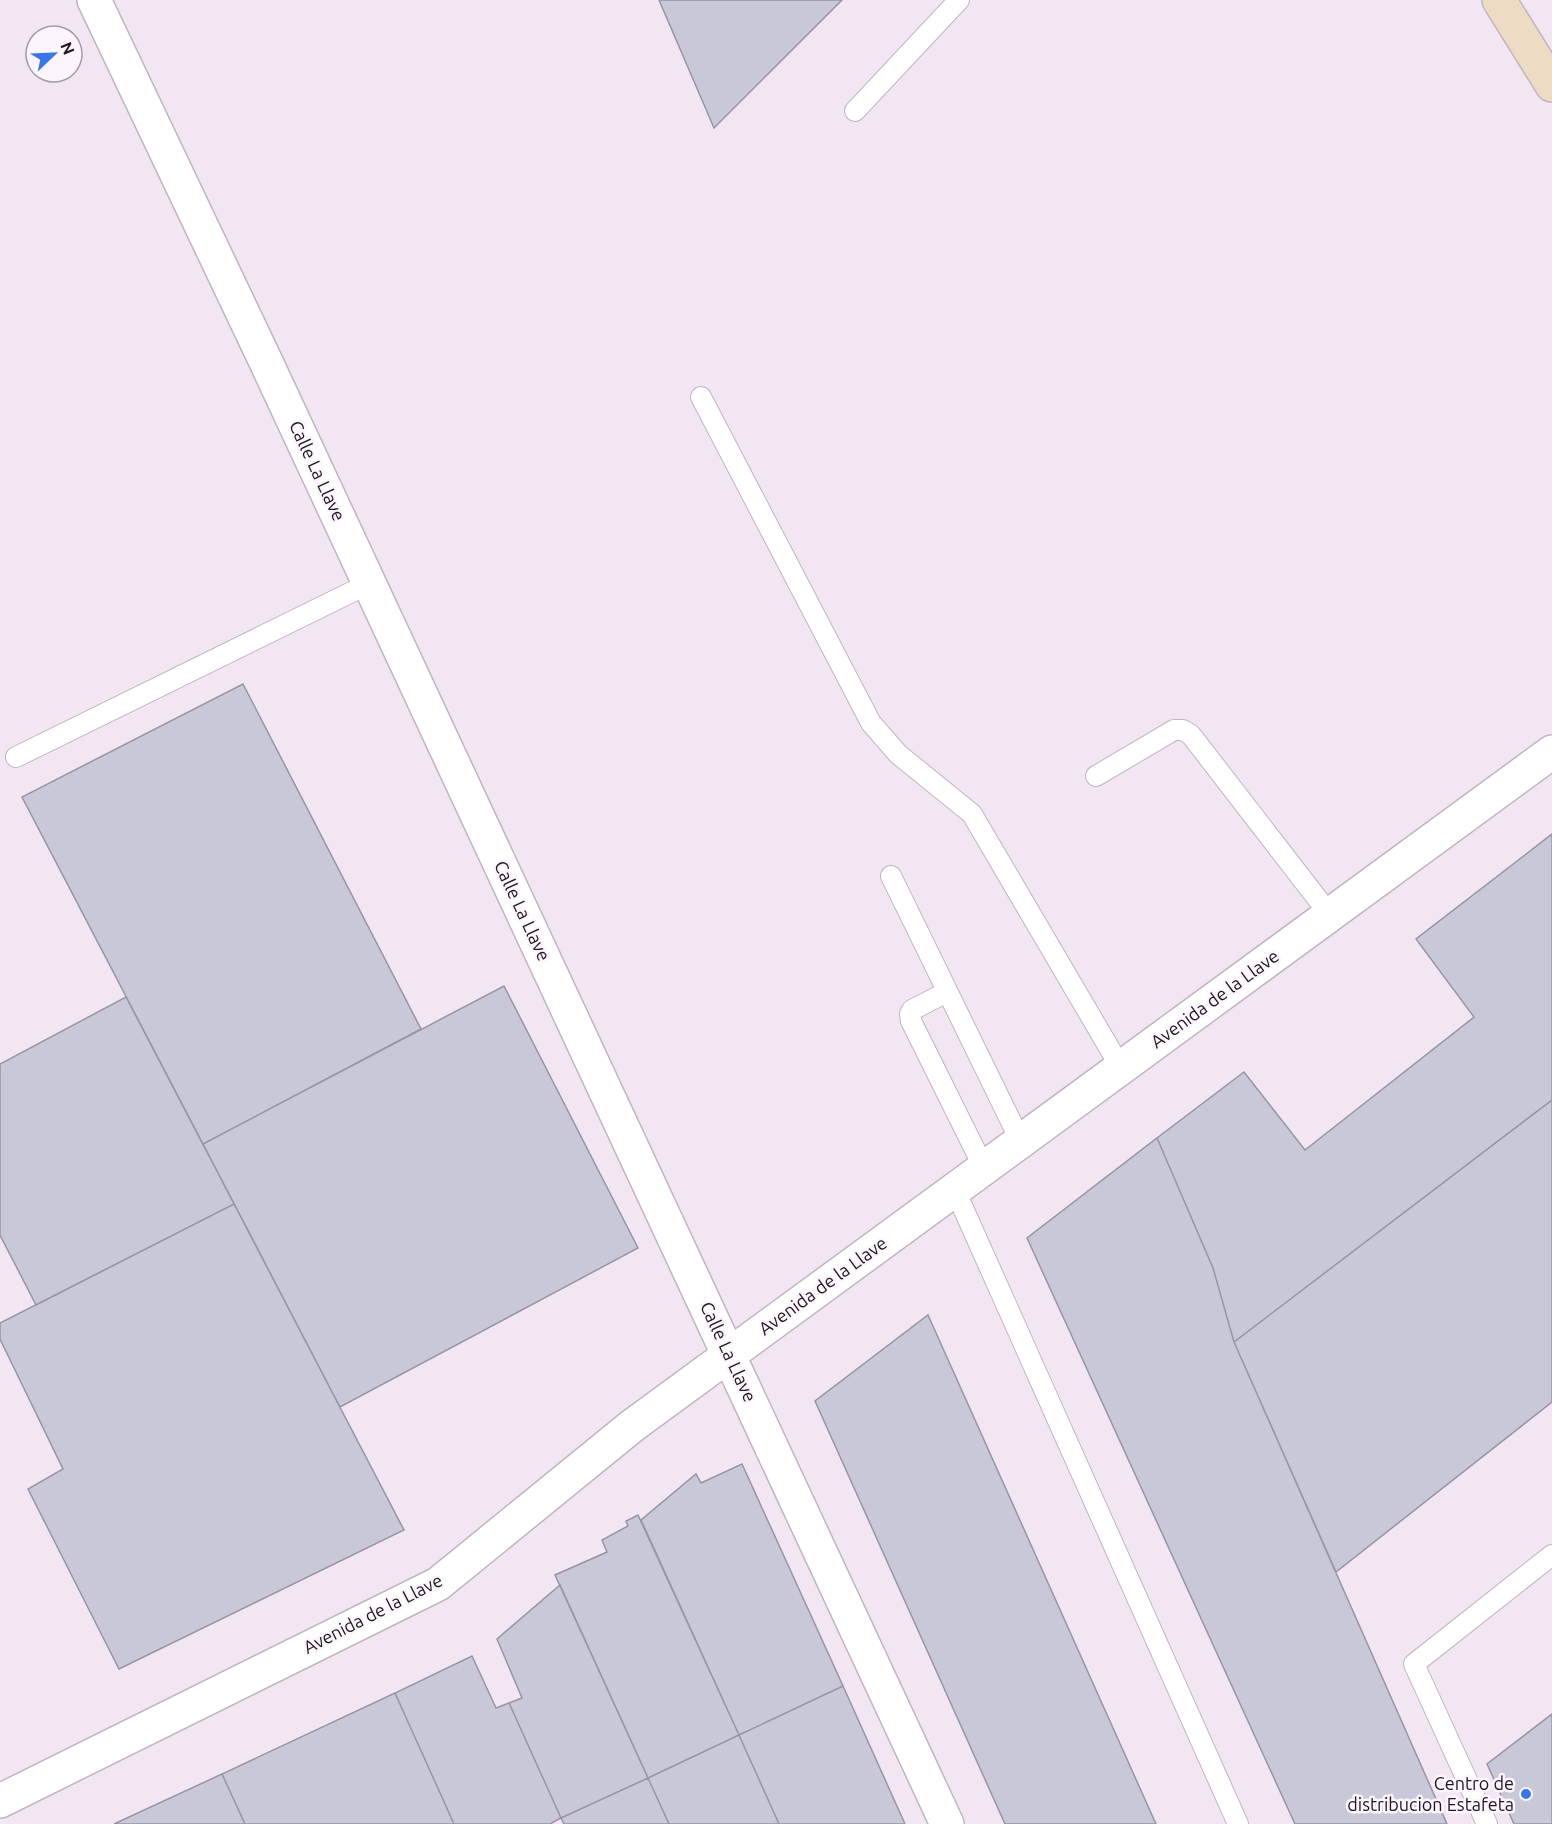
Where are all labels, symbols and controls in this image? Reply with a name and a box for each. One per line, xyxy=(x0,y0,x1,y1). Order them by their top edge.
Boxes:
north arrow xyxy=(24,24,84,84)
text: N xyxy=(57,39,78,57)
street label: Calle La Llave xyxy=(286,417,350,524)
street label: Calle La Llave xyxy=(491,857,555,964)
street label: Avenida de la Llave xyxy=(1147,945,1282,1051)
street label: Avenida de la Llave xyxy=(755,1232,890,1338)
street label: Calle La Llave xyxy=(697,1298,761,1405)
street label: Avenida de la Llave xyxy=(300,1569,445,1657)
place label: Centro de distribucion Estafeta xyxy=(1347,1773,1514,1814)
marker: Centro de distribucion Estafeta xyxy=(1519,1787,1533,1801)

